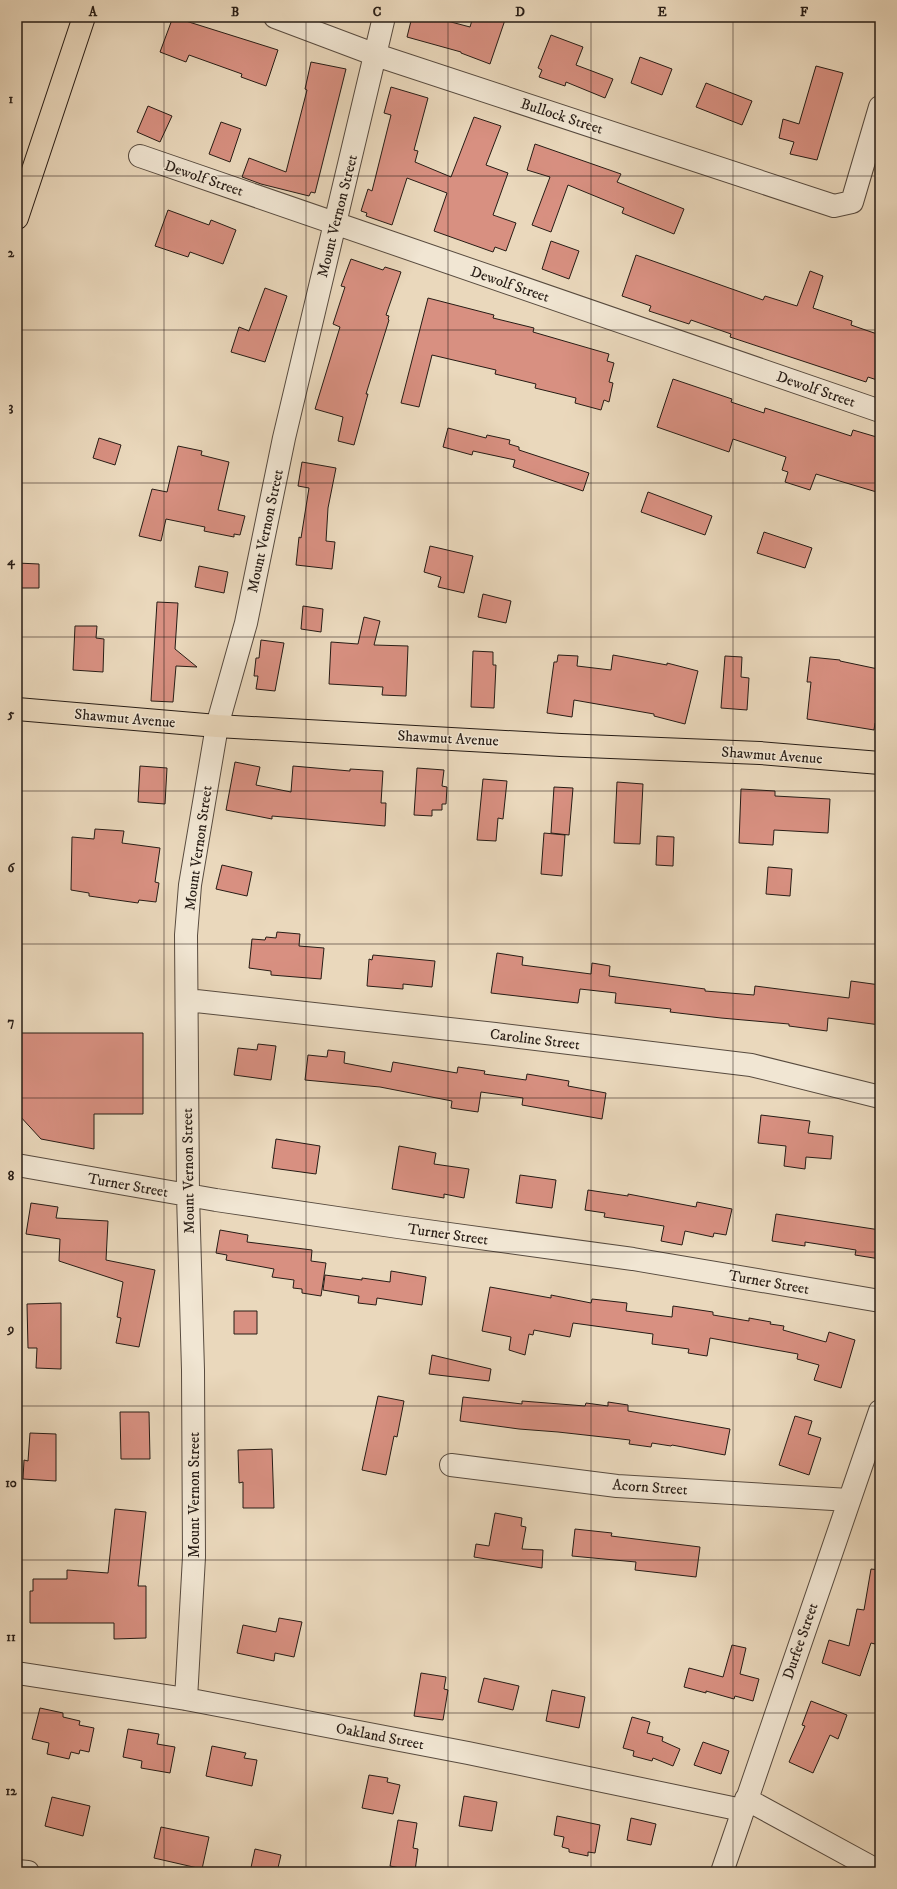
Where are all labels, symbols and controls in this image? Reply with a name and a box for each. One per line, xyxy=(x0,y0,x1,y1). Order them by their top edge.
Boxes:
text: A xyxy=(88,4,98,20)
text: B xyxy=(231,4,239,20)
text: C xyxy=(373,4,382,20)
text: D xyxy=(515,4,525,20)
text: E xyxy=(657,4,667,20)
text: F xyxy=(800,4,809,20)
text: 1 xyxy=(9,91,14,107)
street label: Bullock Street xyxy=(518,94,606,139)
street label: Mount Vernon Street xyxy=(313,153,362,280)
street label: Dewolf Street xyxy=(162,156,246,201)
text: 2 xyxy=(8,245,15,261)
street label: Dewolf Street xyxy=(468,262,552,307)
street label: Dewolf Street xyxy=(774,367,858,412)
text: 3 xyxy=(9,399,14,415)
street label: Mount Vernon Street xyxy=(243,467,288,595)
text: 4 xyxy=(6,553,15,570)
street label: Shawmut Avenue xyxy=(74,705,176,732)
text: 5 xyxy=(7,706,15,722)
street label: Shawmut Avenue xyxy=(397,726,499,751)
street label: Shawmut Avenue xyxy=(721,742,823,769)
street label: Mount Vernon Street xyxy=(180,784,217,912)
text: 6 xyxy=(8,860,16,876)
text: 7 xyxy=(8,1014,15,1030)
street label: Caroline Street xyxy=(489,1025,581,1054)
street label: Mount Vernon Street xyxy=(178,1108,199,1234)
text: 8 xyxy=(8,1168,15,1184)
street label: Turner Street xyxy=(86,1169,170,1202)
street label: Turner Street xyxy=(406,1219,490,1250)
street label: Turner Street xyxy=(727,1266,811,1299)
text: 9 xyxy=(7,1321,14,1337)
street label: Mount Vernon Street xyxy=(185,1432,204,1558)
text: 10 xyxy=(5,1475,17,1491)
street label: Acorn Street xyxy=(612,1475,688,1500)
street label: Durfee Street xyxy=(778,1600,823,1682)
text: 11 xyxy=(6,1629,16,1645)
street label: Oakland Street xyxy=(334,1719,426,1754)
text: 12 xyxy=(5,1783,17,1799)

